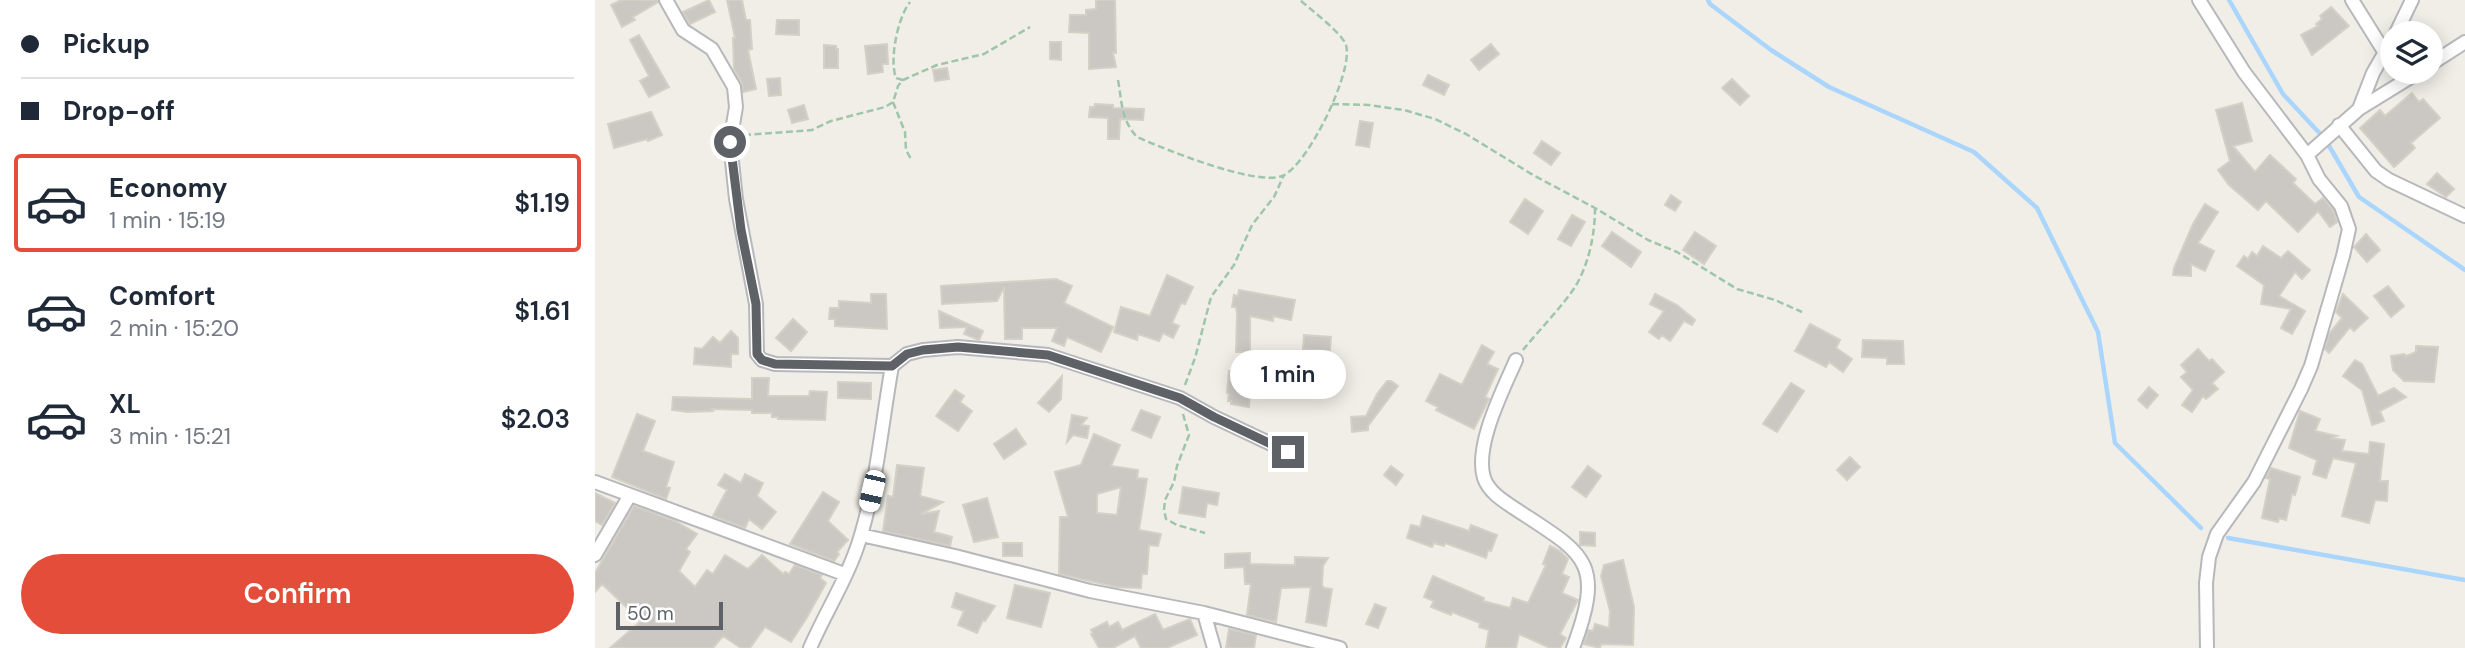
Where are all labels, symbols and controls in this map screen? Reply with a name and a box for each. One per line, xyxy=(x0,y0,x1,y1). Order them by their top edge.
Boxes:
map controls xyxy=(2380,21,2443,84)
button: layers xyxy=(2380,21,2443,84)
text: Pickup xyxy=(63,27,150,61)
text: Drop-off xyxy=(63,94,175,128)
route start xyxy=(714,126,746,158)
text: Economy xyxy=(109,171,227,205)
icon: car xyxy=(25,172,88,235)
text: $1.19 xyxy=(515,186,570,220)
text: 1 min · 15:19 xyxy=(109,205,226,235)
text: Comfort xyxy=(109,279,215,313)
icon: car xyxy=(25,280,88,343)
text: $1.61 xyxy=(515,294,570,328)
text: 2 min · 15:20 xyxy=(109,313,239,343)
callout: 1 min xyxy=(1230,350,1346,400)
text: 1 min xyxy=(1261,359,1315,389)
text: XL xyxy=(109,387,141,421)
icon: car xyxy=(25,388,88,451)
text: $2.03 xyxy=(501,402,570,436)
text: 3 min · 15:21 xyxy=(109,421,231,451)
route end xyxy=(1272,436,1304,468)
car xyxy=(858,468,887,514)
button: Confirm xyxy=(21,554,574,634)
scale bar xyxy=(616,599,723,631)
text: 50 m xyxy=(627,601,674,626)

